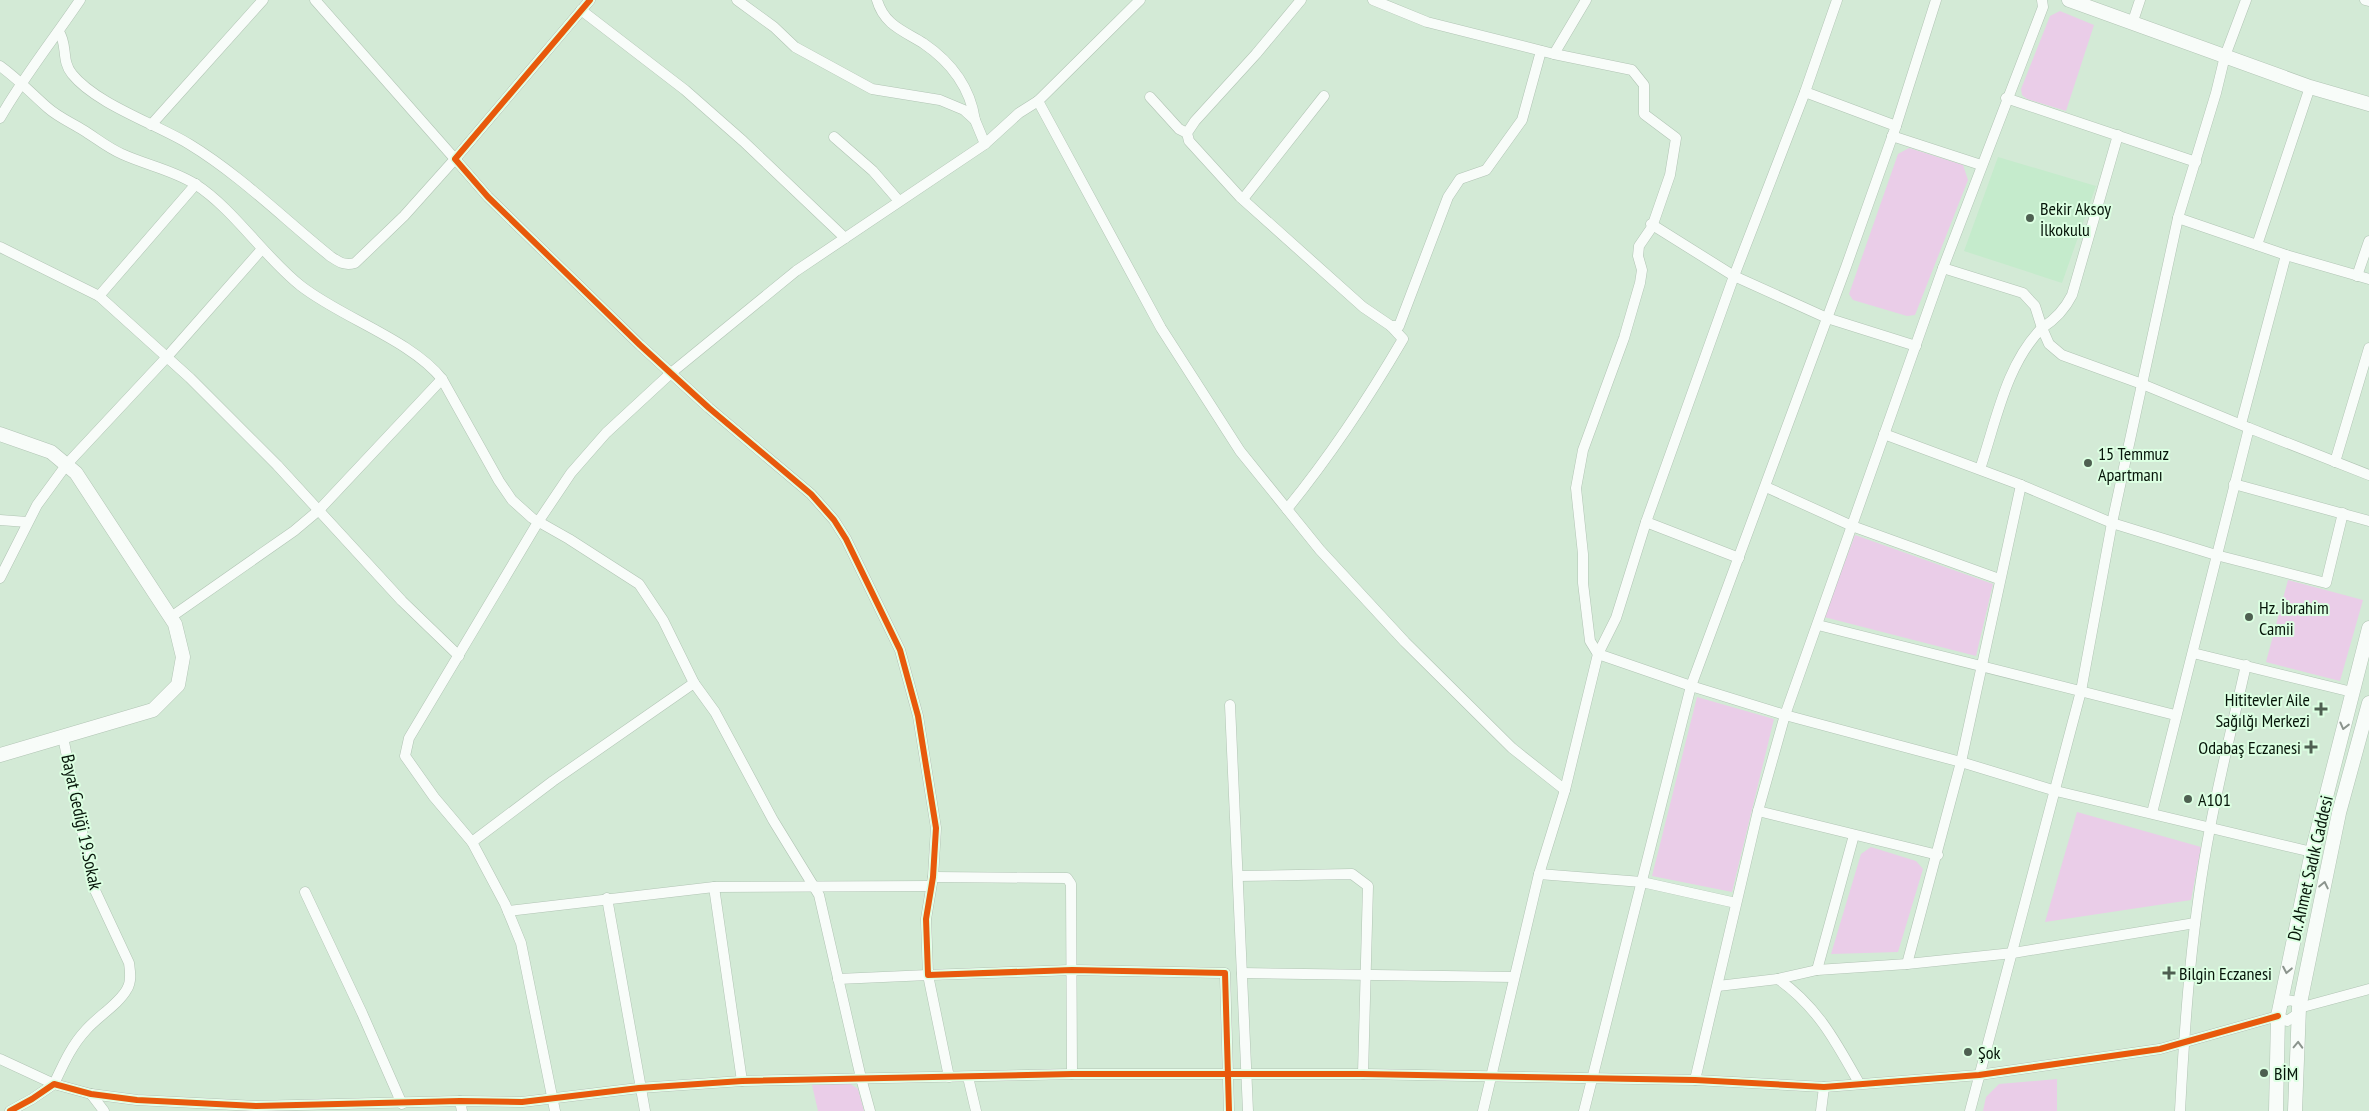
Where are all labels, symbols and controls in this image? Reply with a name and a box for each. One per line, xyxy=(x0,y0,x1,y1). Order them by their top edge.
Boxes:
place label: Bekir Aksoy İlkokulu xyxy=(2040,197,2111,241)
marker: Bekir Aksoy İlkokulu xyxy=(2024,212,2036,224)
place label: 15 Temmuz Apartmanı xyxy=(2098,442,2169,486)
marker: 15 Temmuz Apartmanı xyxy=(2082,457,2094,469)
place label: Hz. İbrahim Camii xyxy=(2259,596,2329,640)
marker: Hz. İbrahim Camii xyxy=(2243,611,2255,623)
place label: Hititevler Aile Sağılğı Merkezi xyxy=(2215,688,2310,732)
marker: Hititevler Aile Sağılğı Merkezi xyxy=(2314,702,2328,716)
one-way arrow xyxy=(2339,722,2349,730)
place label: Odabaş Eczanesi xyxy=(2198,736,2301,759)
marker: Odabaş Eczanesi xyxy=(2305,741,2317,753)
street label: Bayat Gediği 19.Sokak xyxy=(56,752,108,892)
place label: A101 xyxy=(2198,788,2231,811)
marker: A101 xyxy=(2182,793,2194,805)
street label: Dr. Ahmet Sadık Caddesi xyxy=(2282,793,2338,943)
one-way arrow xyxy=(2318,880,2328,889)
place label: Bilgin Eczanesi xyxy=(2179,962,2272,985)
one-way arrow xyxy=(2282,966,2293,974)
marker: Bilgin Eczanesi xyxy=(2163,967,2175,979)
place label: Şok xyxy=(1978,1041,2000,1064)
one-way arrow xyxy=(2292,1041,2303,1049)
marker: Şok xyxy=(1962,1046,1974,1058)
place label: BİM xyxy=(2274,1062,2298,1085)
marker: BİM xyxy=(2258,1067,2270,1079)

